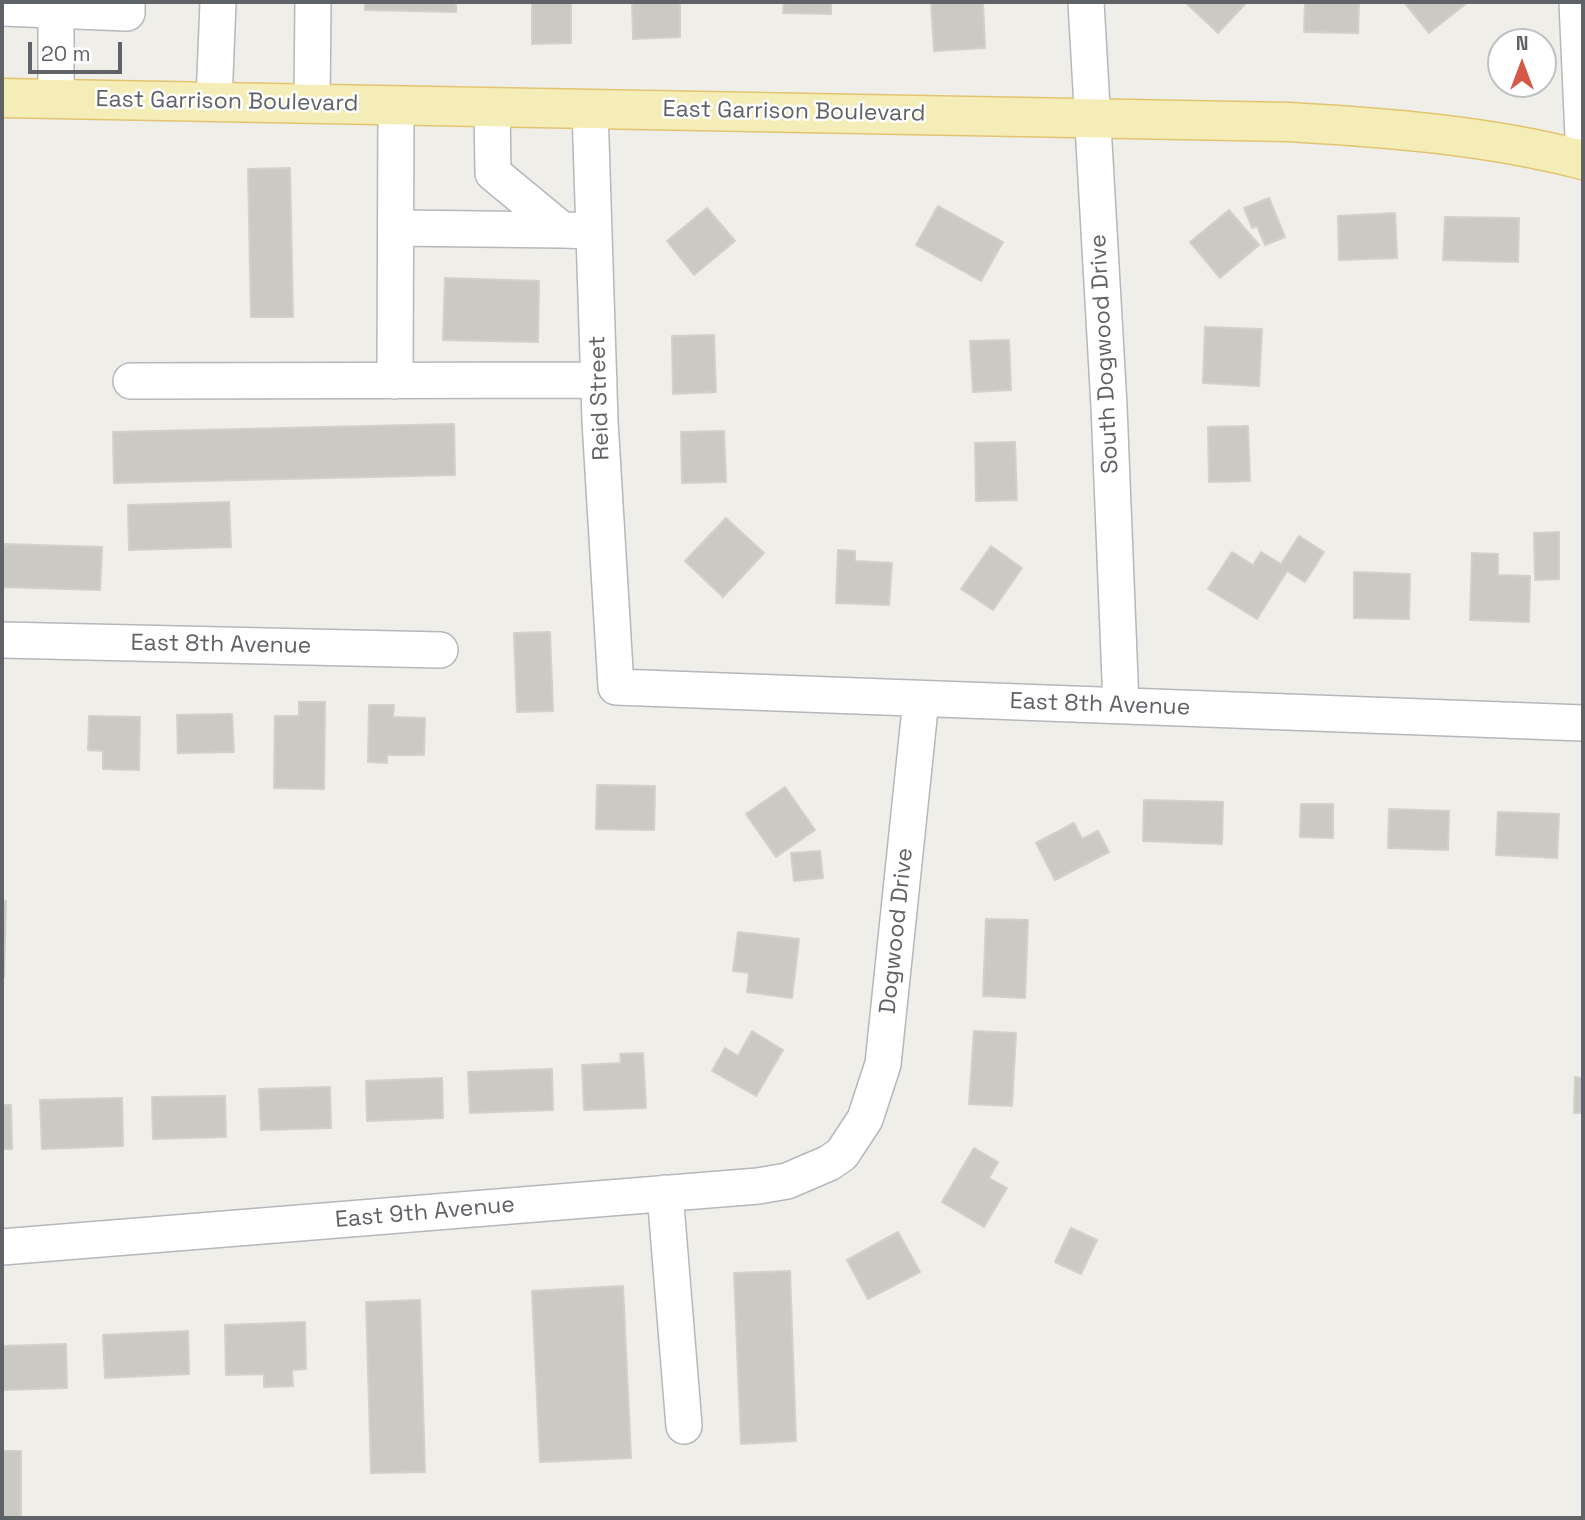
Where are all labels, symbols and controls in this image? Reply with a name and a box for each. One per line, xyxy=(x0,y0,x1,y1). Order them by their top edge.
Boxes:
scale bar xyxy=(32,28,126,72)
north arrow xyxy=(1487,28,1557,98)
text: N xyxy=(1516,31,1528,56)
text: 20 m xyxy=(41,40,91,67)
street label: East Garrison Boulevard xyxy=(95,86,359,118)
street label: East Garrison Boulevard xyxy=(662,96,926,128)
street label: South Dogwood Drive xyxy=(1085,234,1125,474)
street label: Reid Street xyxy=(584,335,616,461)
street label: East 8th Avenue xyxy=(130,630,312,660)
street label: East 8th Avenue xyxy=(1009,688,1191,722)
street label: Dogwood Drive xyxy=(875,847,919,1015)
street label: East 9th Avenue xyxy=(334,1191,516,1235)

